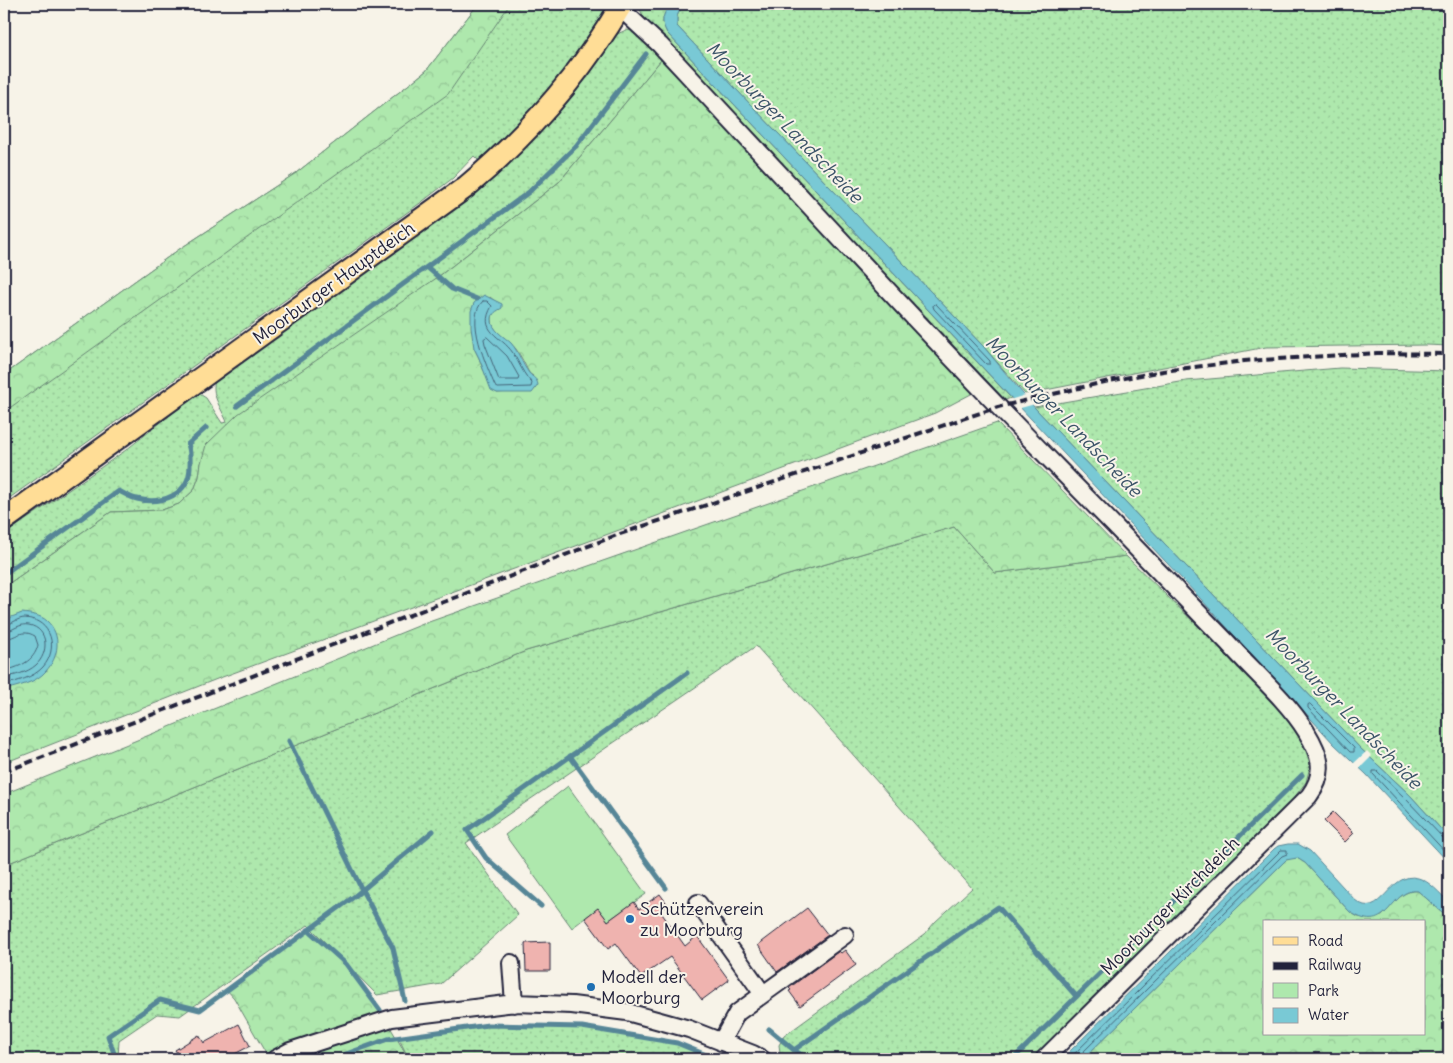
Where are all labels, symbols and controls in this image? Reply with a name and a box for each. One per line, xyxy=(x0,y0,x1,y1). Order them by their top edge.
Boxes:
water label: Moorburger Landscheide xyxy=(702,36,870,209)
street label: Moorburger Hauptdeich xyxy=(248,216,419,349)
water label: Moorburger Landscheide xyxy=(981,330,1149,503)
water label: Moorburger Landscheide xyxy=(1261,622,1429,795)
street label: Moorburger Kirchdeich xyxy=(1096,832,1244,980)
place label: Schützenverein zu Moorburg xyxy=(640,897,764,941)
marker: Schützenverein zu Moorburg xyxy=(624,913,636,925)
legend xyxy=(1263,920,1426,1036)
text: Road xyxy=(1308,931,1343,950)
text: Railway xyxy=(1308,955,1362,974)
place label: Modell der Moorburg xyxy=(601,965,686,1009)
marker: Modell der Moorburg xyxy=(585,981,597,993)
text: Park xyxy=(1308,981,1339,1000)
text: Water xyxy=(1308,1005,1349,1024)

